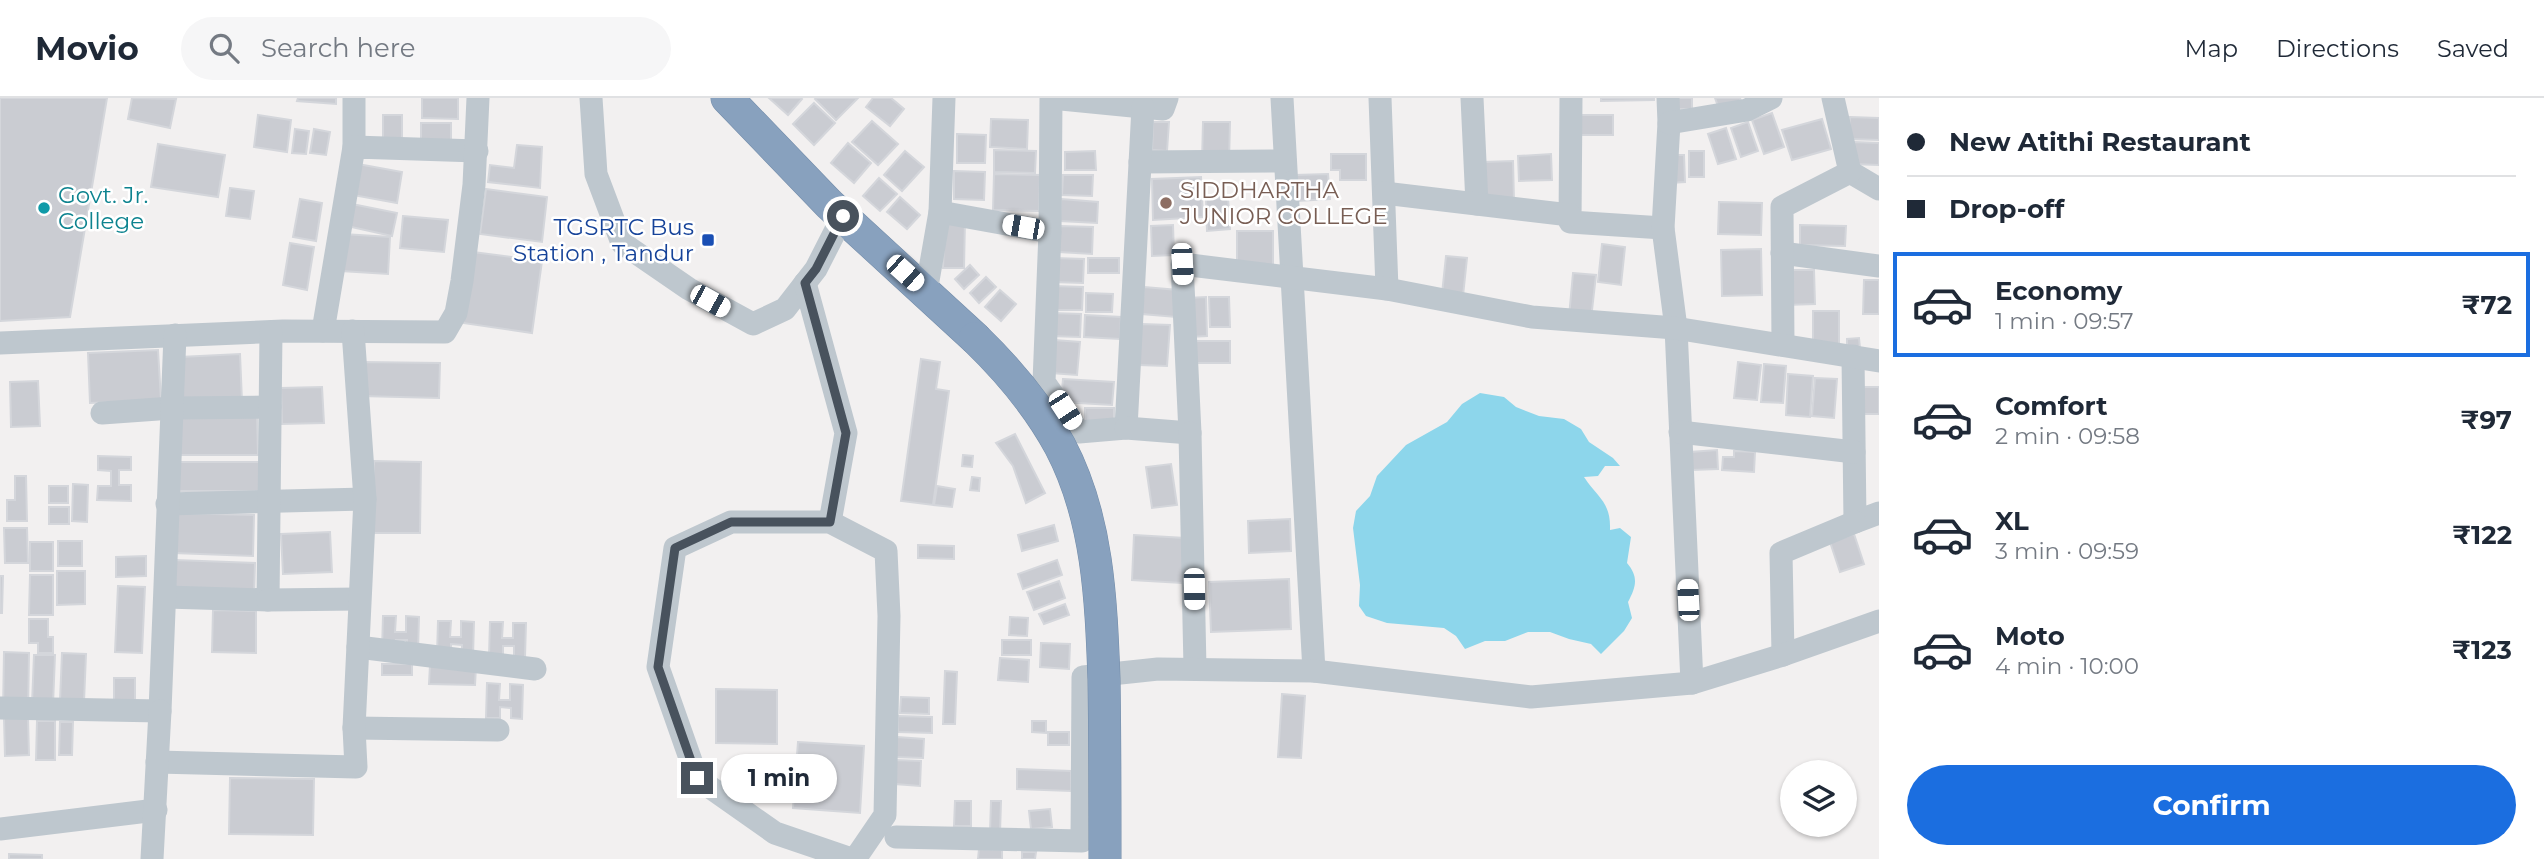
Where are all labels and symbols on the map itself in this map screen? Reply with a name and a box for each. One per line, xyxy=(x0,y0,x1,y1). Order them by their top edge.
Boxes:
place label: SIDDHARTHA JUNIOR COLLEGE xyxy=(1179,176,1388,230)
place label: Govt. Jr. College xyxy=(58,181,148,235)
marker: SIDDHARTHA JUNIOR COLLEGE xyxy=(1158,195,1174,211)
marker: Govt. Jr. College xyxy=(36,200,52,216)
route start xyxy=(827,200,859,232)
place label: TGSRTC Bus Station , Tandur xyxy=(513,213,694,267)
car xyxy=(1001,213,1046,241)
marker: TGSRTC Bus Station , Tandur xyxy=(700,232,716,248)
car xyxy=(1171,242,1194,286)
car xyxy=(883,251,928,295)
car xyxy=(687,282,734,320)
car xyxy=(1045,387,1086,433)
car xyxy=(1184,568,1205,610)
car xyxy=(1677,578,1700,622)
callout: 1 min xyxy=(722,754,837,802)
route end xyxy=(681,762,713,794)

